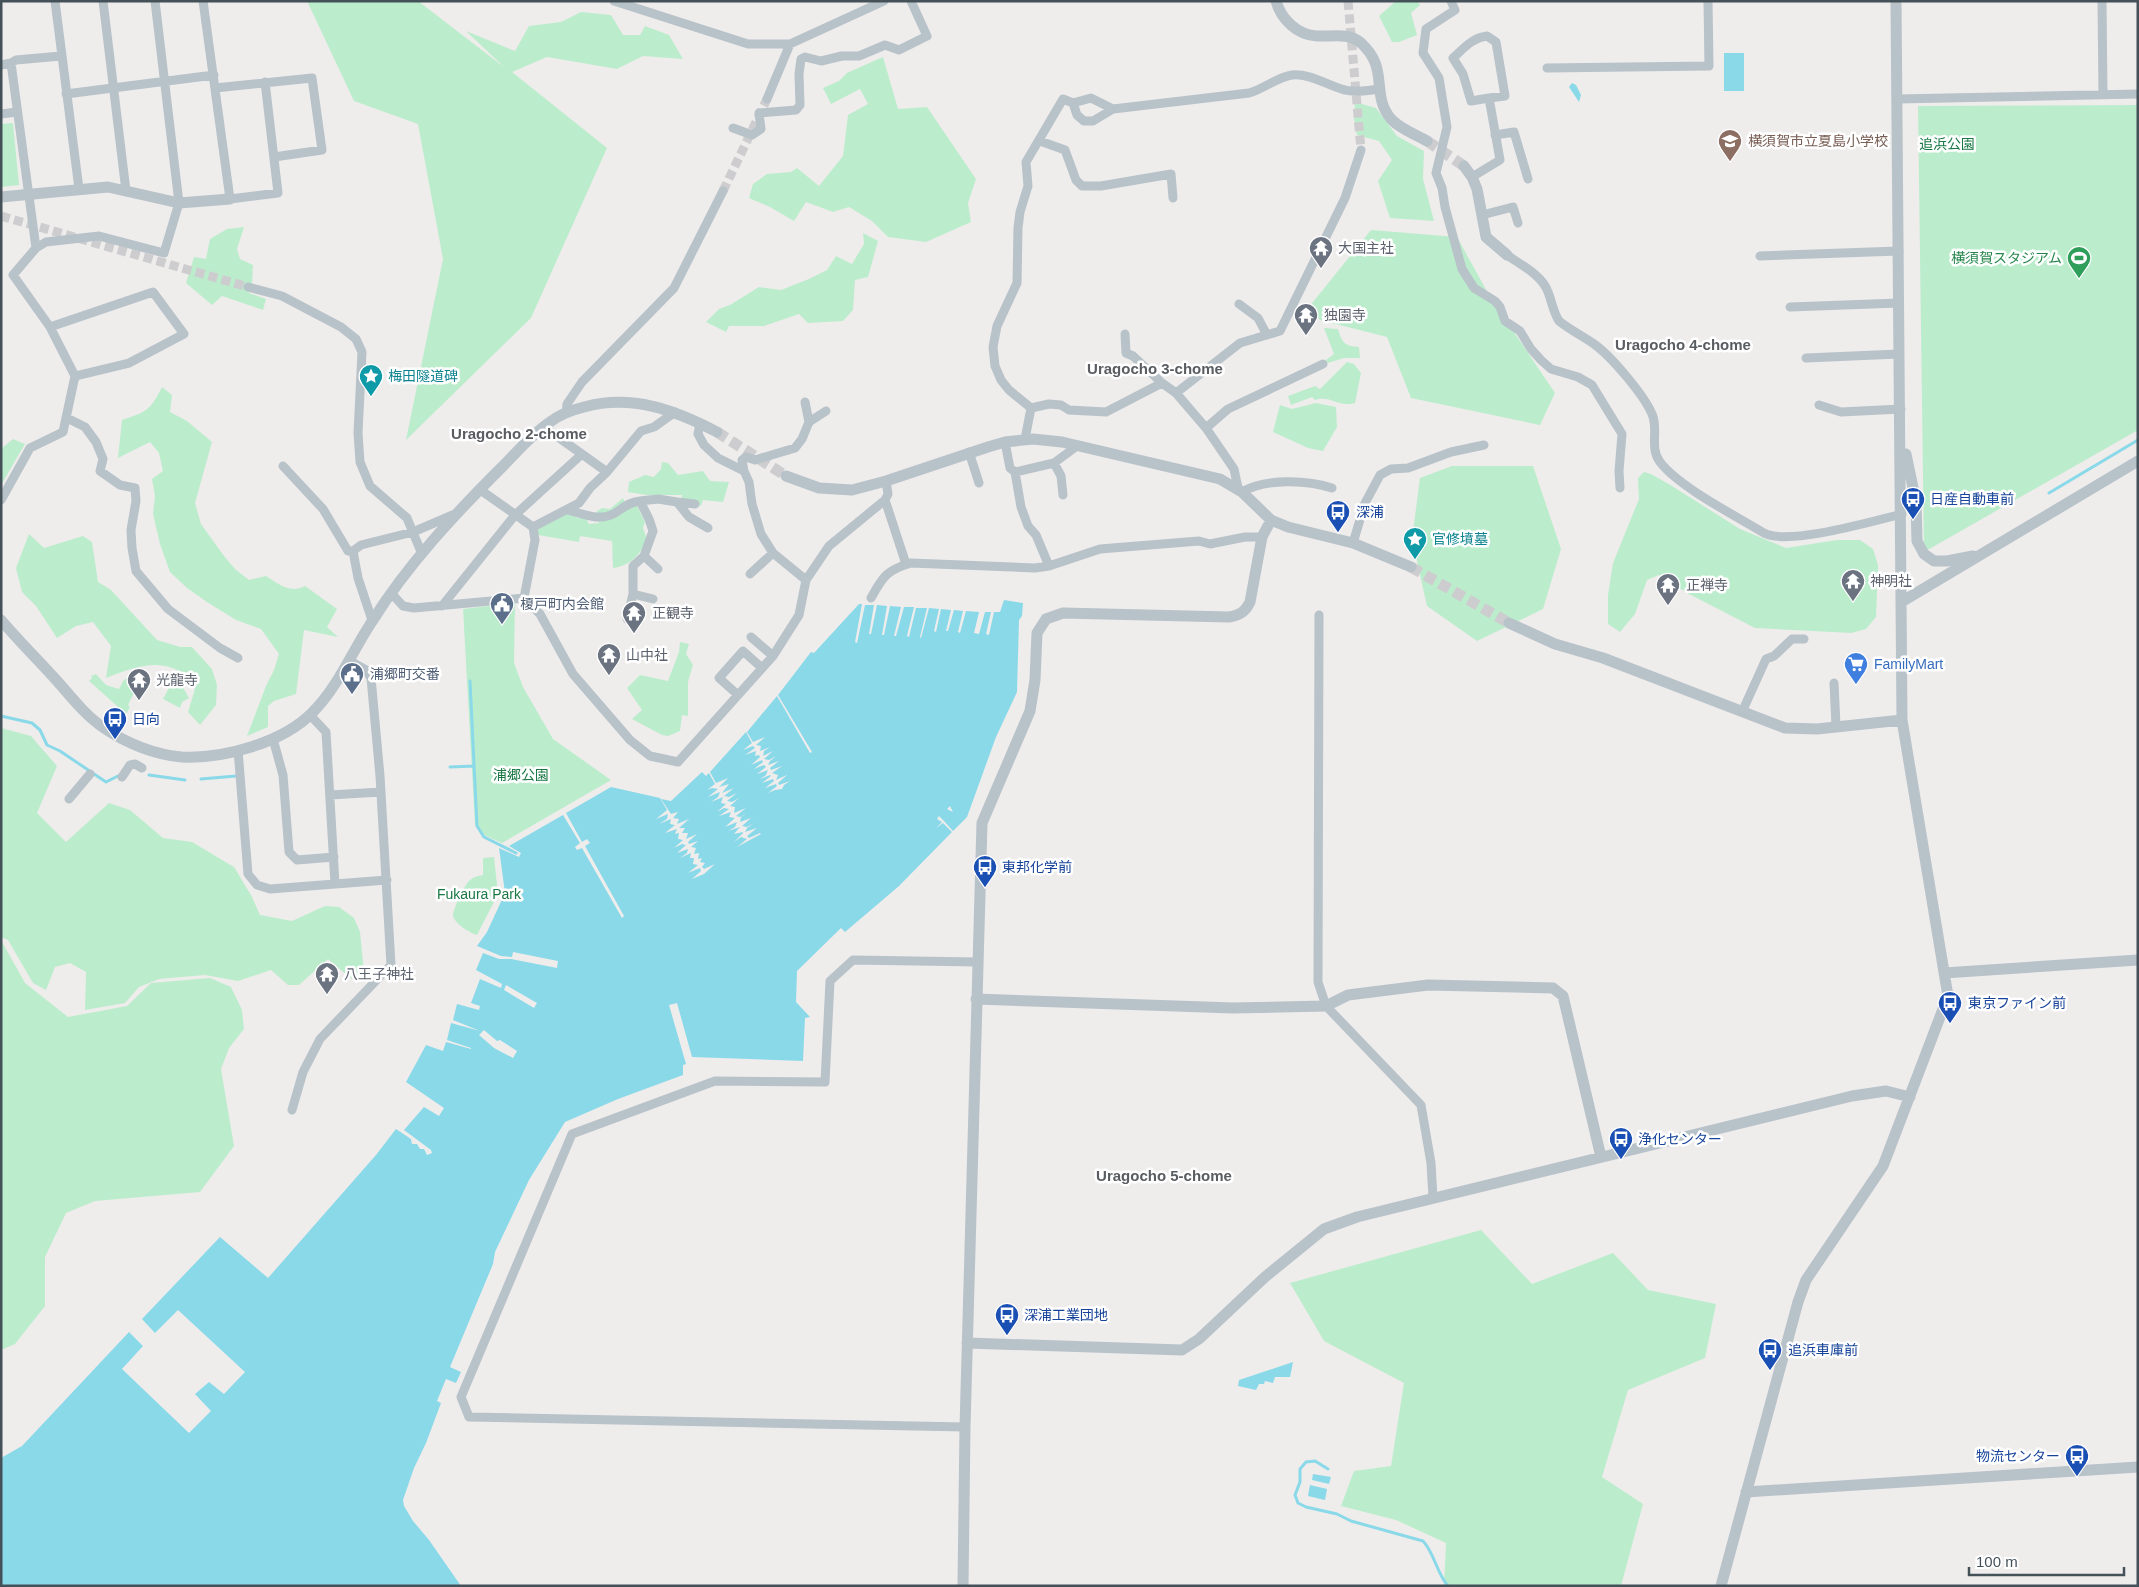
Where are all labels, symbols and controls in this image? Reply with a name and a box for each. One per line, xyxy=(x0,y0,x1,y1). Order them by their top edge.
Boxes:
school or university icon: 横須賀市立夏島小学校 xyxy=(1717,128,1743,162)
place label: 横須賀市立夏島小学校 xyxy=(1748,133,1888,149)
park label: 追浜公園 xyxy=(1919,136,1975,152)
temple icon: 大国主社 xyxy=(1308,235,1334,269)
place label: 大国主社 xyxy=(1338,240,1394,256)
sports icon: 横須賀スタジアム xyxy=(2066,245,2092,279)
place label: 横須賀スタジアム xyxy=(1951,250,2062,266)
temple icon: 独園寺 xyxy=(1293,302,1319,336)
place label: 独園寺 xyxy=(1324,307,1366,323)
district label: Uragocho 4-chome xyxy=(1615,336,1751,353)
district label: Uragocho 3-chome xyxy=(1087,360,1223,377)
place icon: 梅田隧道碑 xyxy=(358,363,384,397)
place label: 梅田隧道碑 xyxy=(388,368,458,384)
district label: Uragocho 2-chome xyxy=(451,425,587,442)
bus stop icon: 日産自動車前 xyxy=(1900,486,1926,520)
place label: 日産自動車前 xyxy=(1930,491,2014,507)
bus stop icon: 深浦 xyxy=(1325,499,1351,533)
place label: 深浦 xyxy=(1356,504,1384,520)
place icon: 官修墳墓 xyxy=(1402,526,1428,560)
place label: 官修墳墓 xyxy=(1432,531,1488,547)
temple icon: 神明社 xyxy=(1840,568,1866,602)
temple icon: 正禅寺 xyxy=(1655,572,1681,606)
place label: 神明社 xyxy=(1870,573,1912,589)
place label: 正禅寺 xyxy=(1686,577,1728,593)
public building icon: 榎戸町内会館 xyxy=(489,591,515,625)
place label: 榎戸町内会館 xyxy=(520,596,604,612)
temple icon: 正観寺 xyxy=(621,600,647,634)
place label: 正観寺 xyxy=(652,605,694,621)
temple icon: 山中社 xyxy=(596,642,622,676)
place label: 山中社 xyxy=(626,647,668,663)
supermarket icon: FamilyMart xyxy=(1843,651,1869,685)
place label: FamilyMart xyxy=(1874,656,1943,672)
public building icon: 浦郷町交番 xyxy=(339,661,365,695)
place label: 浦郷町交番 xyxy=(370,666,440,682)
temple icon: 光龍寺 xyxy=(126,667,152,701)
place label: 光龍寺 xyxy=(156,672,198,688)
bus stop icon: 日向 xyxy=(102,706,128,740)
place label: 日向 xyxy=(132,711,160,727)
park label: 浦郷公園 xyxy=(493,767,549,783)
bus stop icon: 東邦化学前 xyxy=(972,854,998,888)
place label: 東邦化学前 xyxy=(1002,859,1072,875)
park label: Fukaura Park xyxy=(437,886,522,902)
temple icon: 八王子神社 xyxy=(314,961,340,995)
place label: 八王子神社 xyxy=(344,966,414,982)
bus stop icon: 東京ファイン前 xyxy=(1937,990,1963,1024)
place label: 東京ファイン前 xyxy=(1968,995,2066,1011)
bus stop icon: 浄化センター xyxy=(1608,1126,1634,1160)
place label: 浄化センター xyxy=(1638,1131,1722,1147)
district label: Uragocho 5-chome xyxy=(1096,1167,1232,1184)
bus stop icon: 深浦工業団地 xyxy=(994,1302,1020,1336)
place label: 深浦工業団地 xyxy=(1024,1307,1108,1323)
bus stop icon: 追浜車庫前 xyxy=(1757,1337,1783,1371)
place label: 追浜車庫前 xyxy=(1788,1342,1858,1358)
bus stop icon: 物流センター xyxy=(2064,1443,2090,1477)
place label: 物流センター xyxy=(1976,1448,2060,1464)
scale bar xyxy=(1969,1544,2124,1576)
text: 100 m xyxy=(1976,1553,2018,1570)

